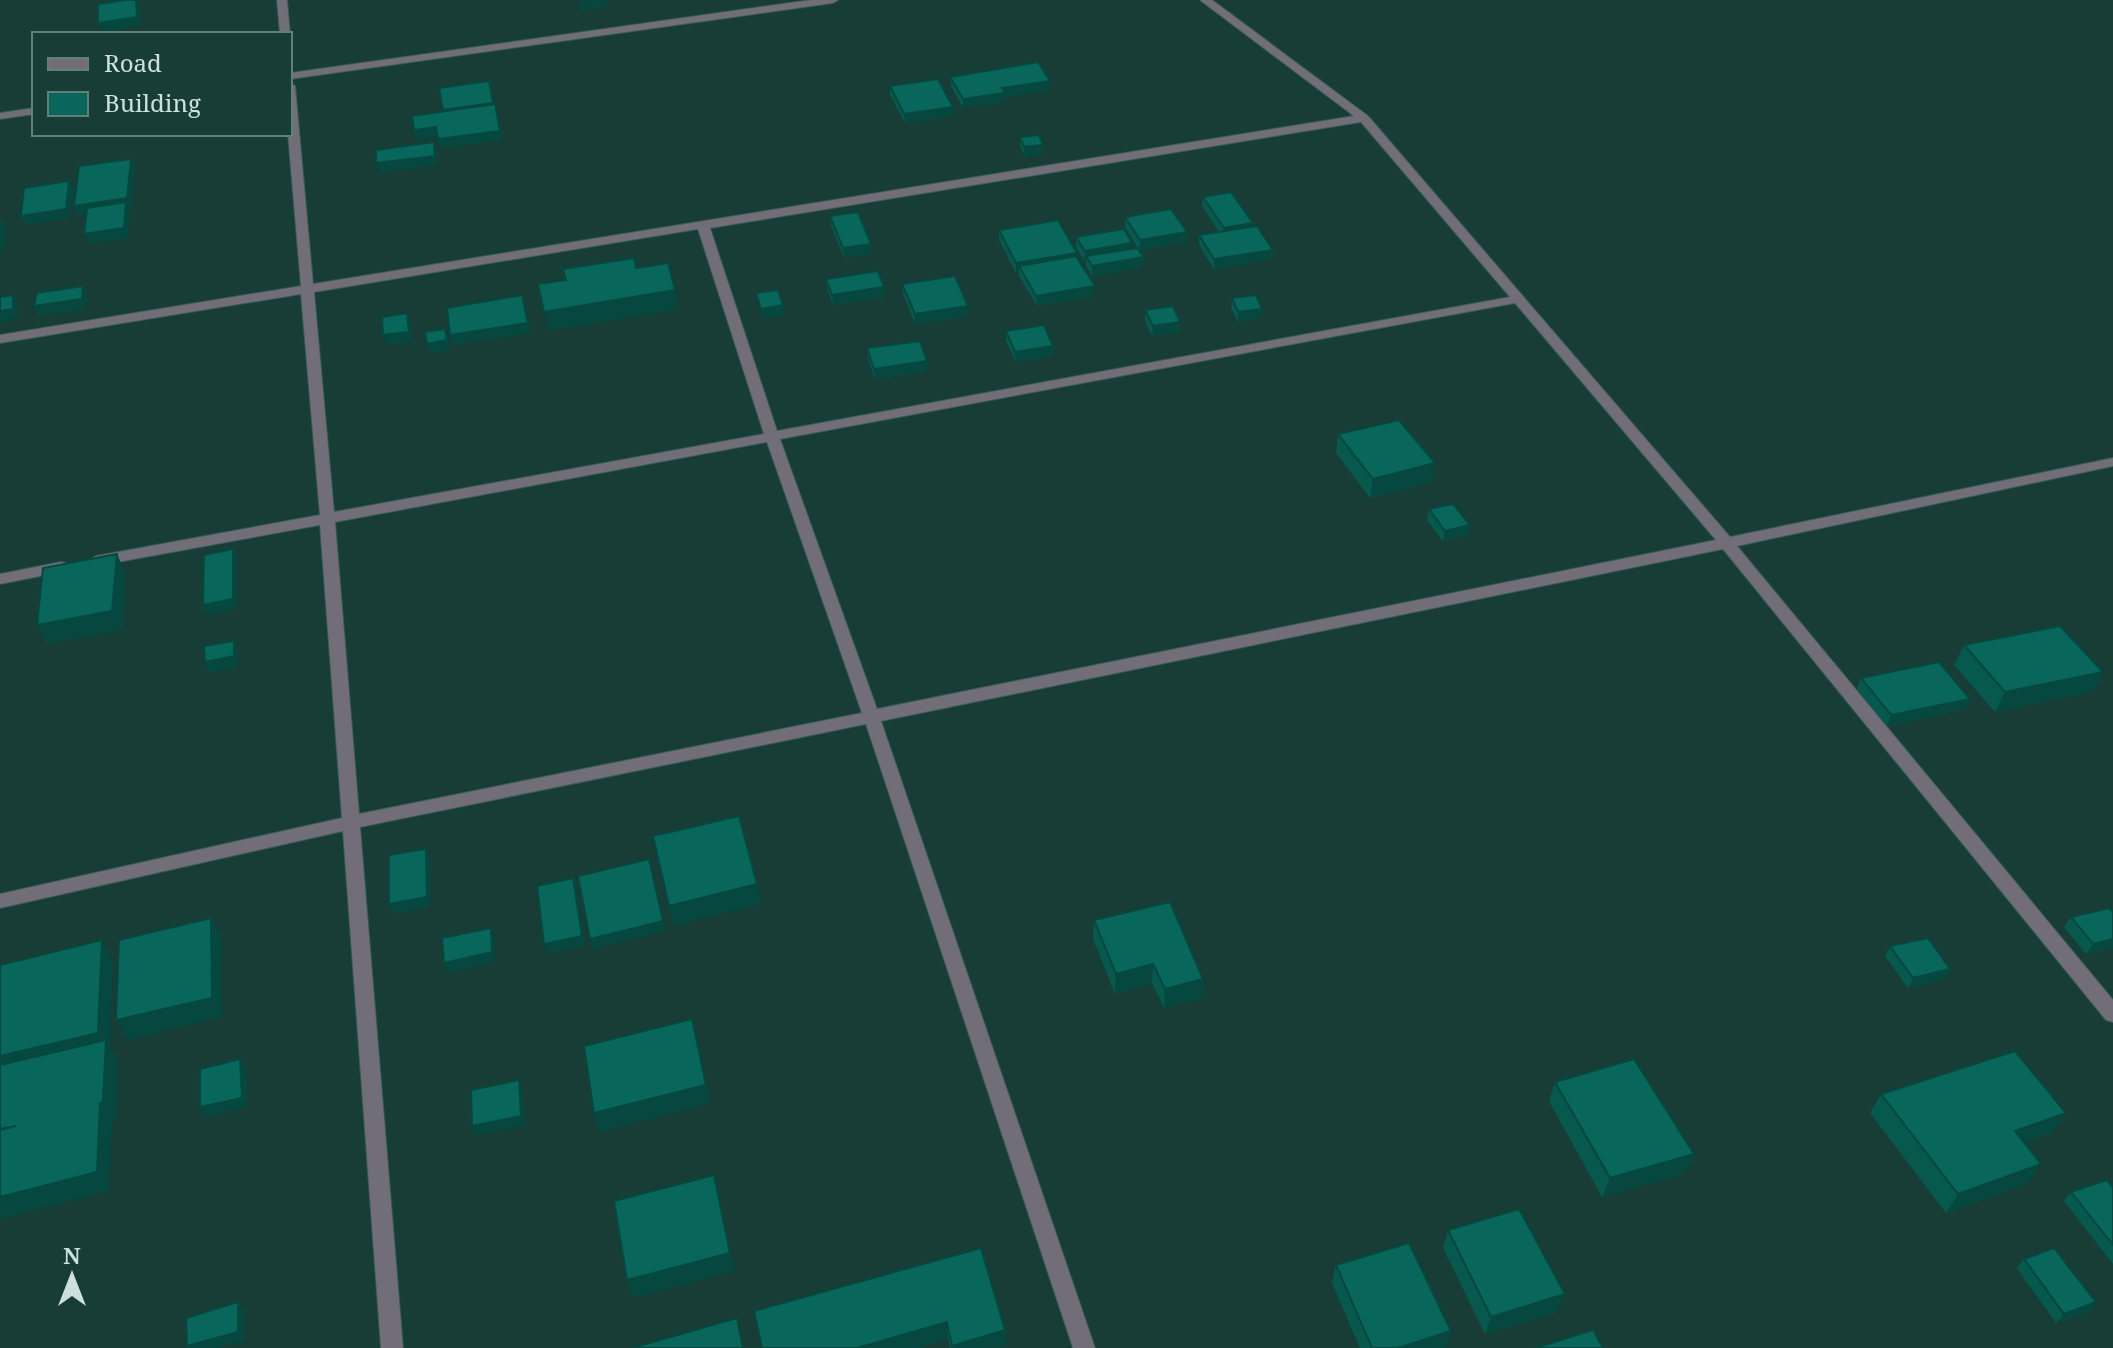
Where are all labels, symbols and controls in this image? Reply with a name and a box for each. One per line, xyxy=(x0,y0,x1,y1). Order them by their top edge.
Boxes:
legend xyxy=(32,32,292,136)
text: Road xyxy=(104,46,162,79)
text: Building xyxy=(104,86,201,119)
north arrow xyxy=(32,1236,112,1316)
text: N xyxy=(63,1240,81,1270)

